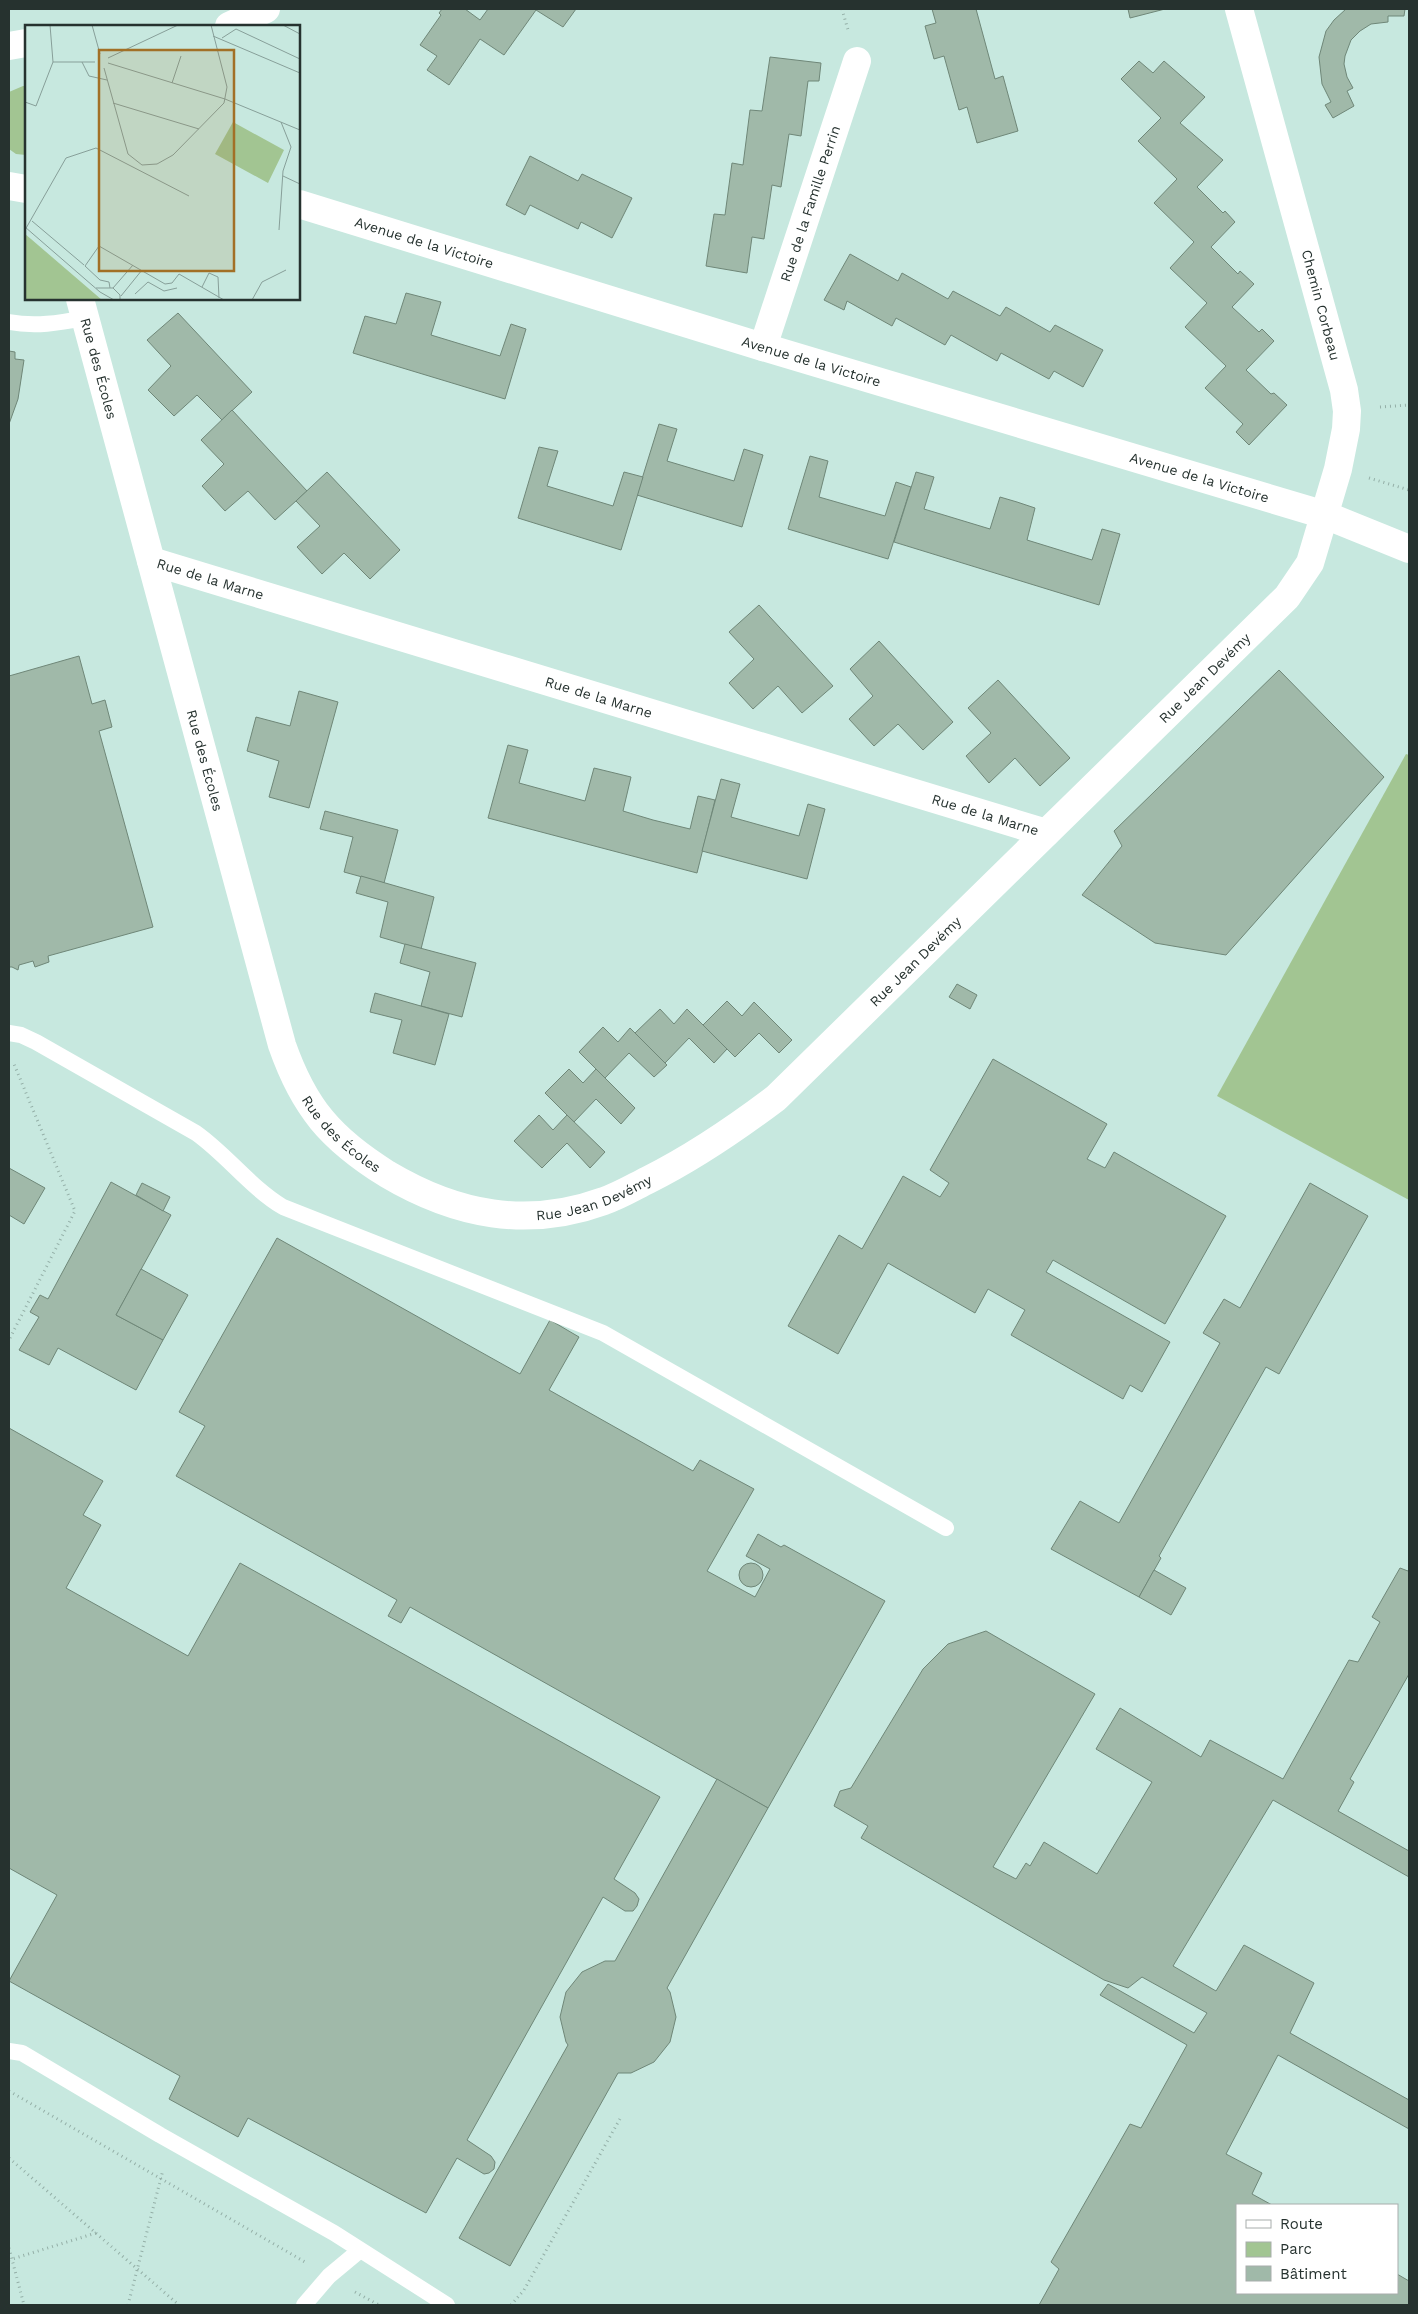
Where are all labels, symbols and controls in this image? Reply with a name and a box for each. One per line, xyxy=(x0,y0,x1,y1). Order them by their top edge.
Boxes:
inset map xyxy=(25,25,300,300)
street label: Rue de la Famille Perrin xyxy=(777,123,843,284)
street label: Avenue de la Victoire xyxy=(353,214,496,271)
street label: Chemin Corbeau xyxy=(1299,248,1343,362)
street label: Rue des Écoles xyxy=(77,316,120,421)
street label: Avenue de la Victoire xyxy=(740,333,883,390)
street label: Avenue de la Victoire xyxy=(1128,449,1271,506)
street label: Rue de la Marne xyxy=(155,555,266,603)
street label: Rue Jean Devémy xyxy=(1156,629,1254,726)
street label: Rue de la Marne xyxy=(543,673,654,721)
street label: Rue des Écoles xyxy=(184,708,226,813)
street label: Rue de la Marne xyxy=(930,791,1041,838)
street label: Rue Jean Devémy xyxy=(866,913,965,1010)
street label: Rue des Écoles xyxy=(299,1093,384,1176)
street label: Rue Jean Devémy xyxy=(536,1171,655,1223)
legend xyxy=(1236,2204,1398,2294)
text: Route xyxy=(1280,2215,1323,2233)
text: Parc xyxy=(1280,2240,1312,2258)
text: Bâtiment xyxy=(1280,2265,1347,2283)

